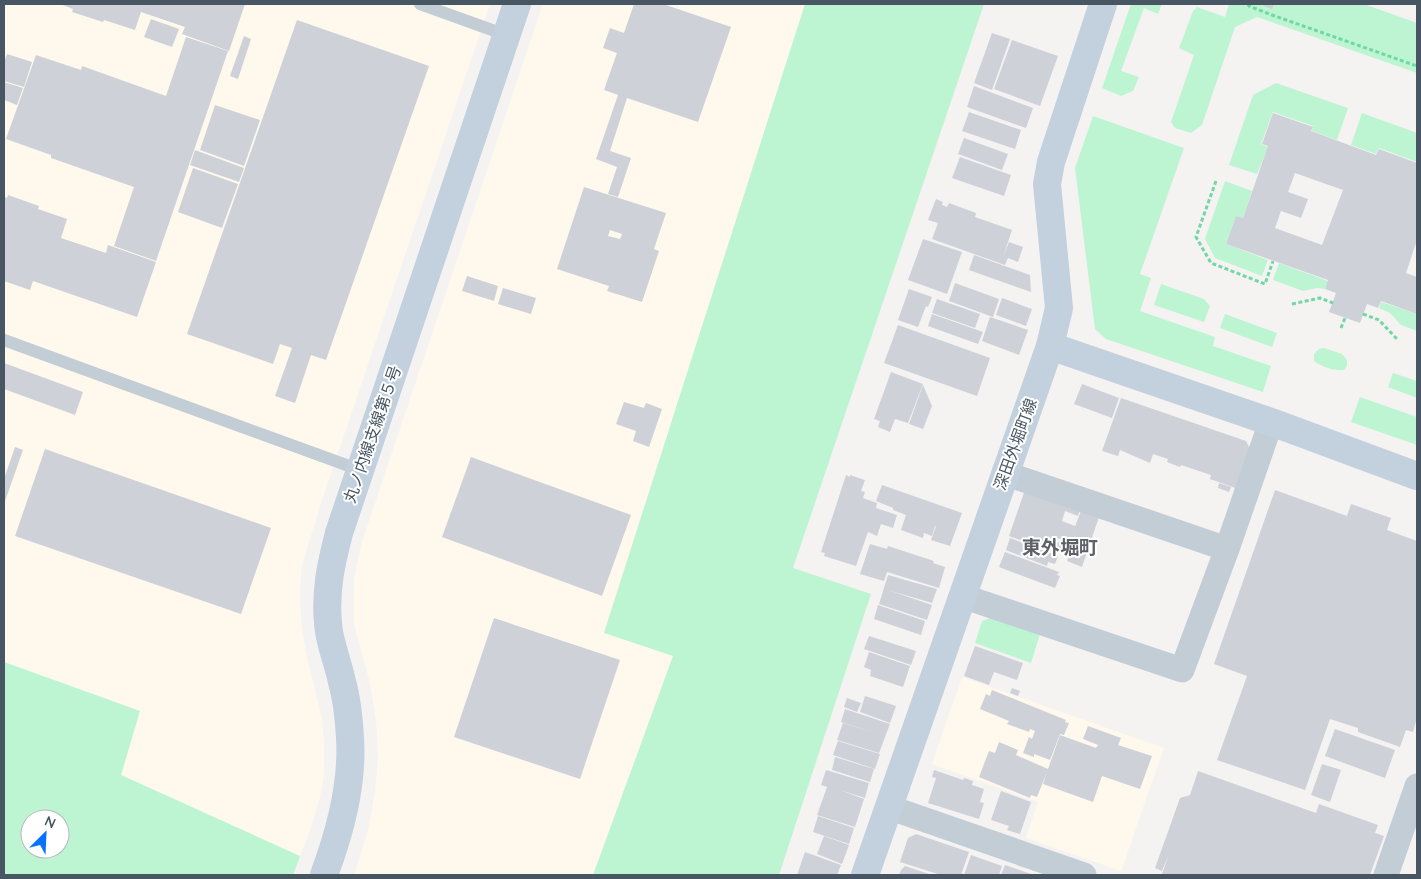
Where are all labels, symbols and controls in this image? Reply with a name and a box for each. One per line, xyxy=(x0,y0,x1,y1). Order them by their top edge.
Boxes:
street label: 丸ノ内線支線第５号 xyxy=(339,363,405,505)
street label: 深田外堀町線 xyxy=(989,395,1041,493)
district label: 東外堀町 xyxy=(1022,535,1098,559)
north arrow xyxy=(20,809,70,859)
text: N xyxy=(42,812,59,832)

